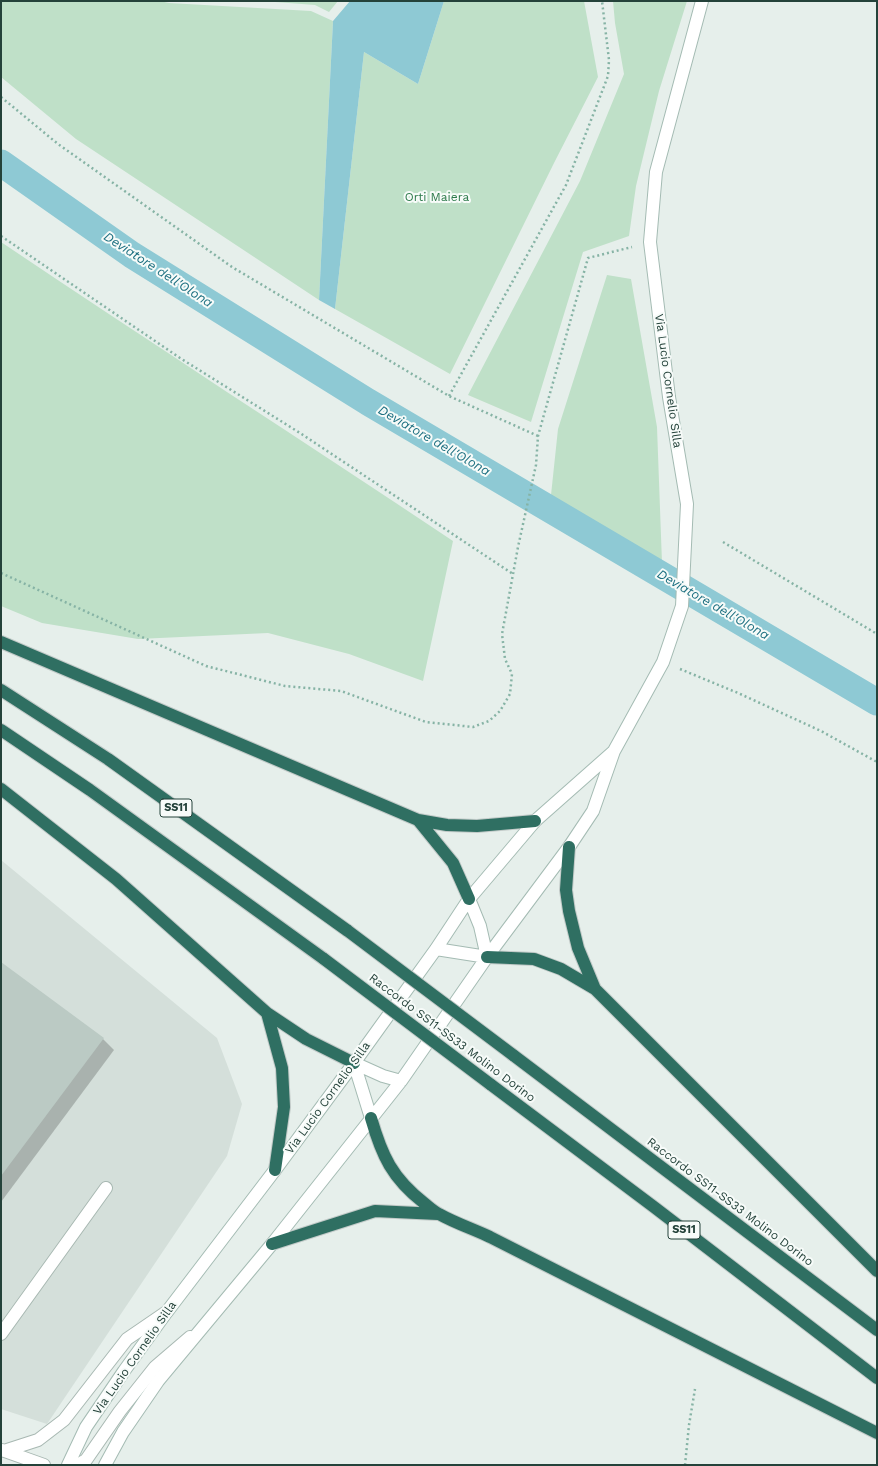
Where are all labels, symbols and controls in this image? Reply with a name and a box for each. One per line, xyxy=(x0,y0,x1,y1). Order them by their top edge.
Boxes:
park label: Orti Maiera xyxy=(405,190,469,204)
water label: Deviatore dell'Olona xyxy=(101,229,215,311)
street label: Via Lucio Cornelio Silla xyxy=(651,313,685,449)
water label: Deviatore dell'Olona xyxy=(375,403,493,479)
water label: Deviatore dell'Olona xyxy=(654,567,772,643)
road number: SS11 xyxy=(160,799,192,817)
street label: Raccordo SS11-SS33 Molino Dorino xyxy=(366,971,538,1105)
street label: Via Lucio Cornelio Silla xyxy=(282,1039,374,1157)
street label: Raccordo SS11-SS33 Molino Dorino xyxy=(644,1135,816,1269)
road number: SS11 xyxy=(668,1221,700,1239)
street label: Via Lucio Cornelio Silla xyxy=(90,1298,180,1418)

